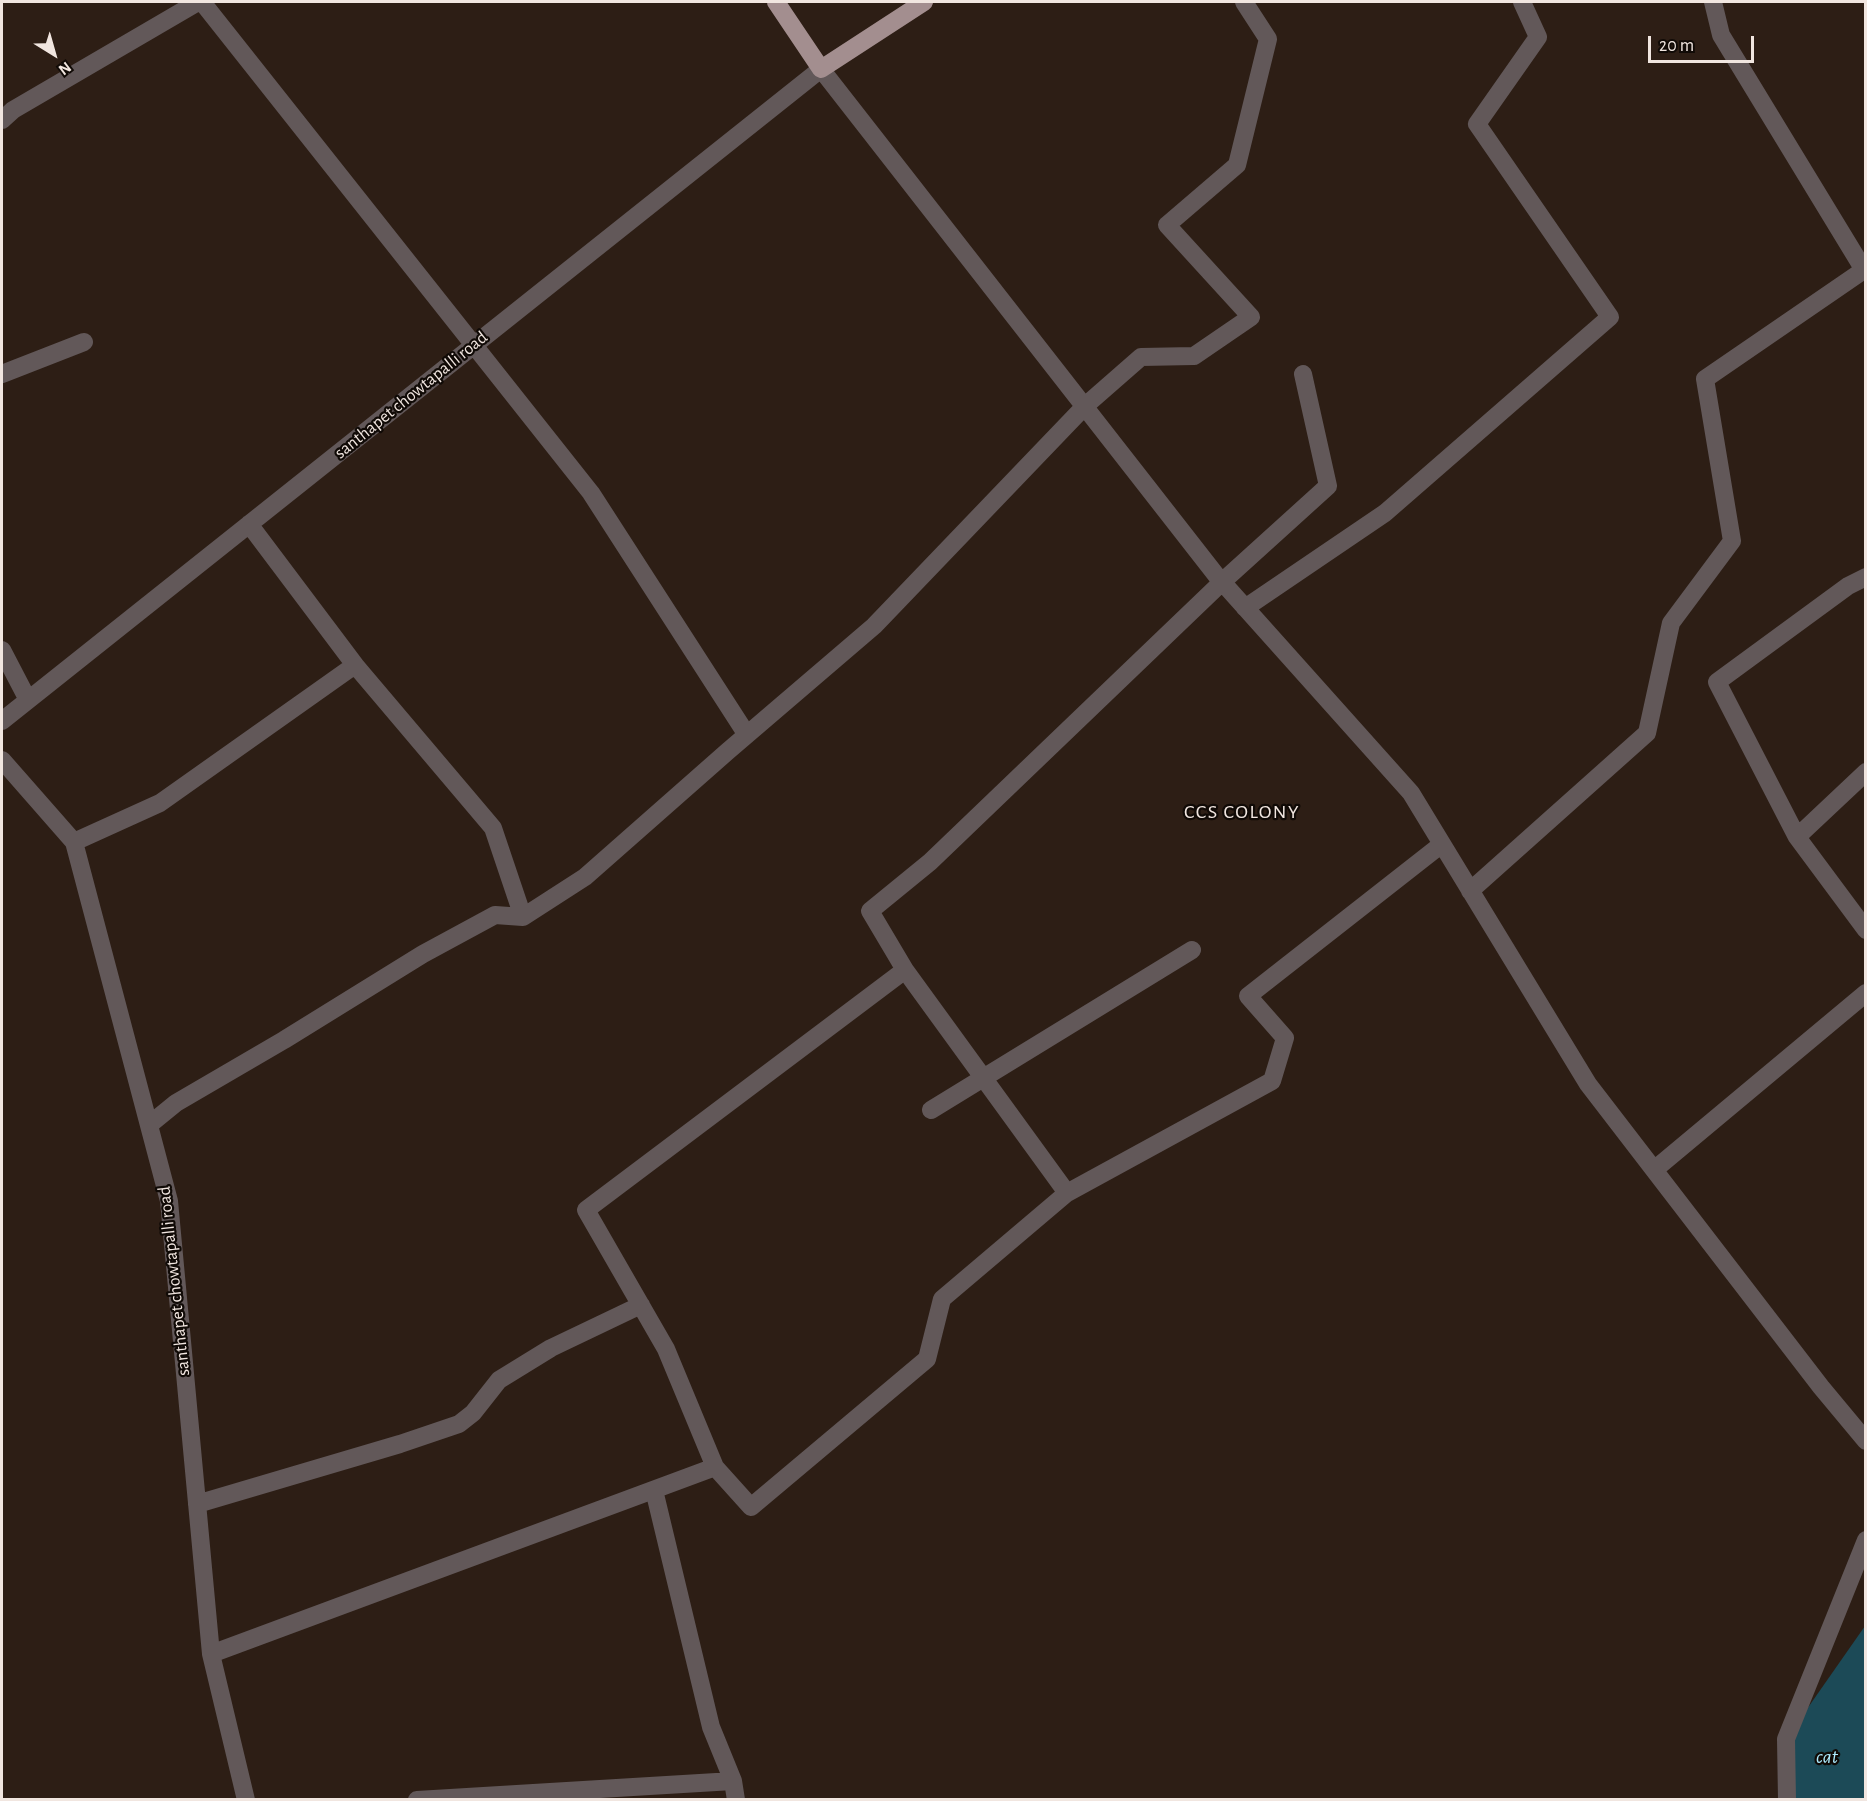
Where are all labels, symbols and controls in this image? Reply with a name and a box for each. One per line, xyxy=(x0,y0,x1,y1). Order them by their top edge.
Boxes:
north arrow xyxy=(24,24,84,84)
scale bar xyxy=(1651,24,1758,62)
text: 20 m xyxy=(1659,37,1694,55)
text: N xyxy=(56,59,74,78)
street label: santhapet chowtapalli road xyxy=(330,327,492,463)
district label: CCS COLONY xyxy=(1184,800,1300,824)
street label: santhapet chowtapalli road xyxy=(153,1185,195,1377)
water label: cat xyxy=(1816,1745,1838,1769)

